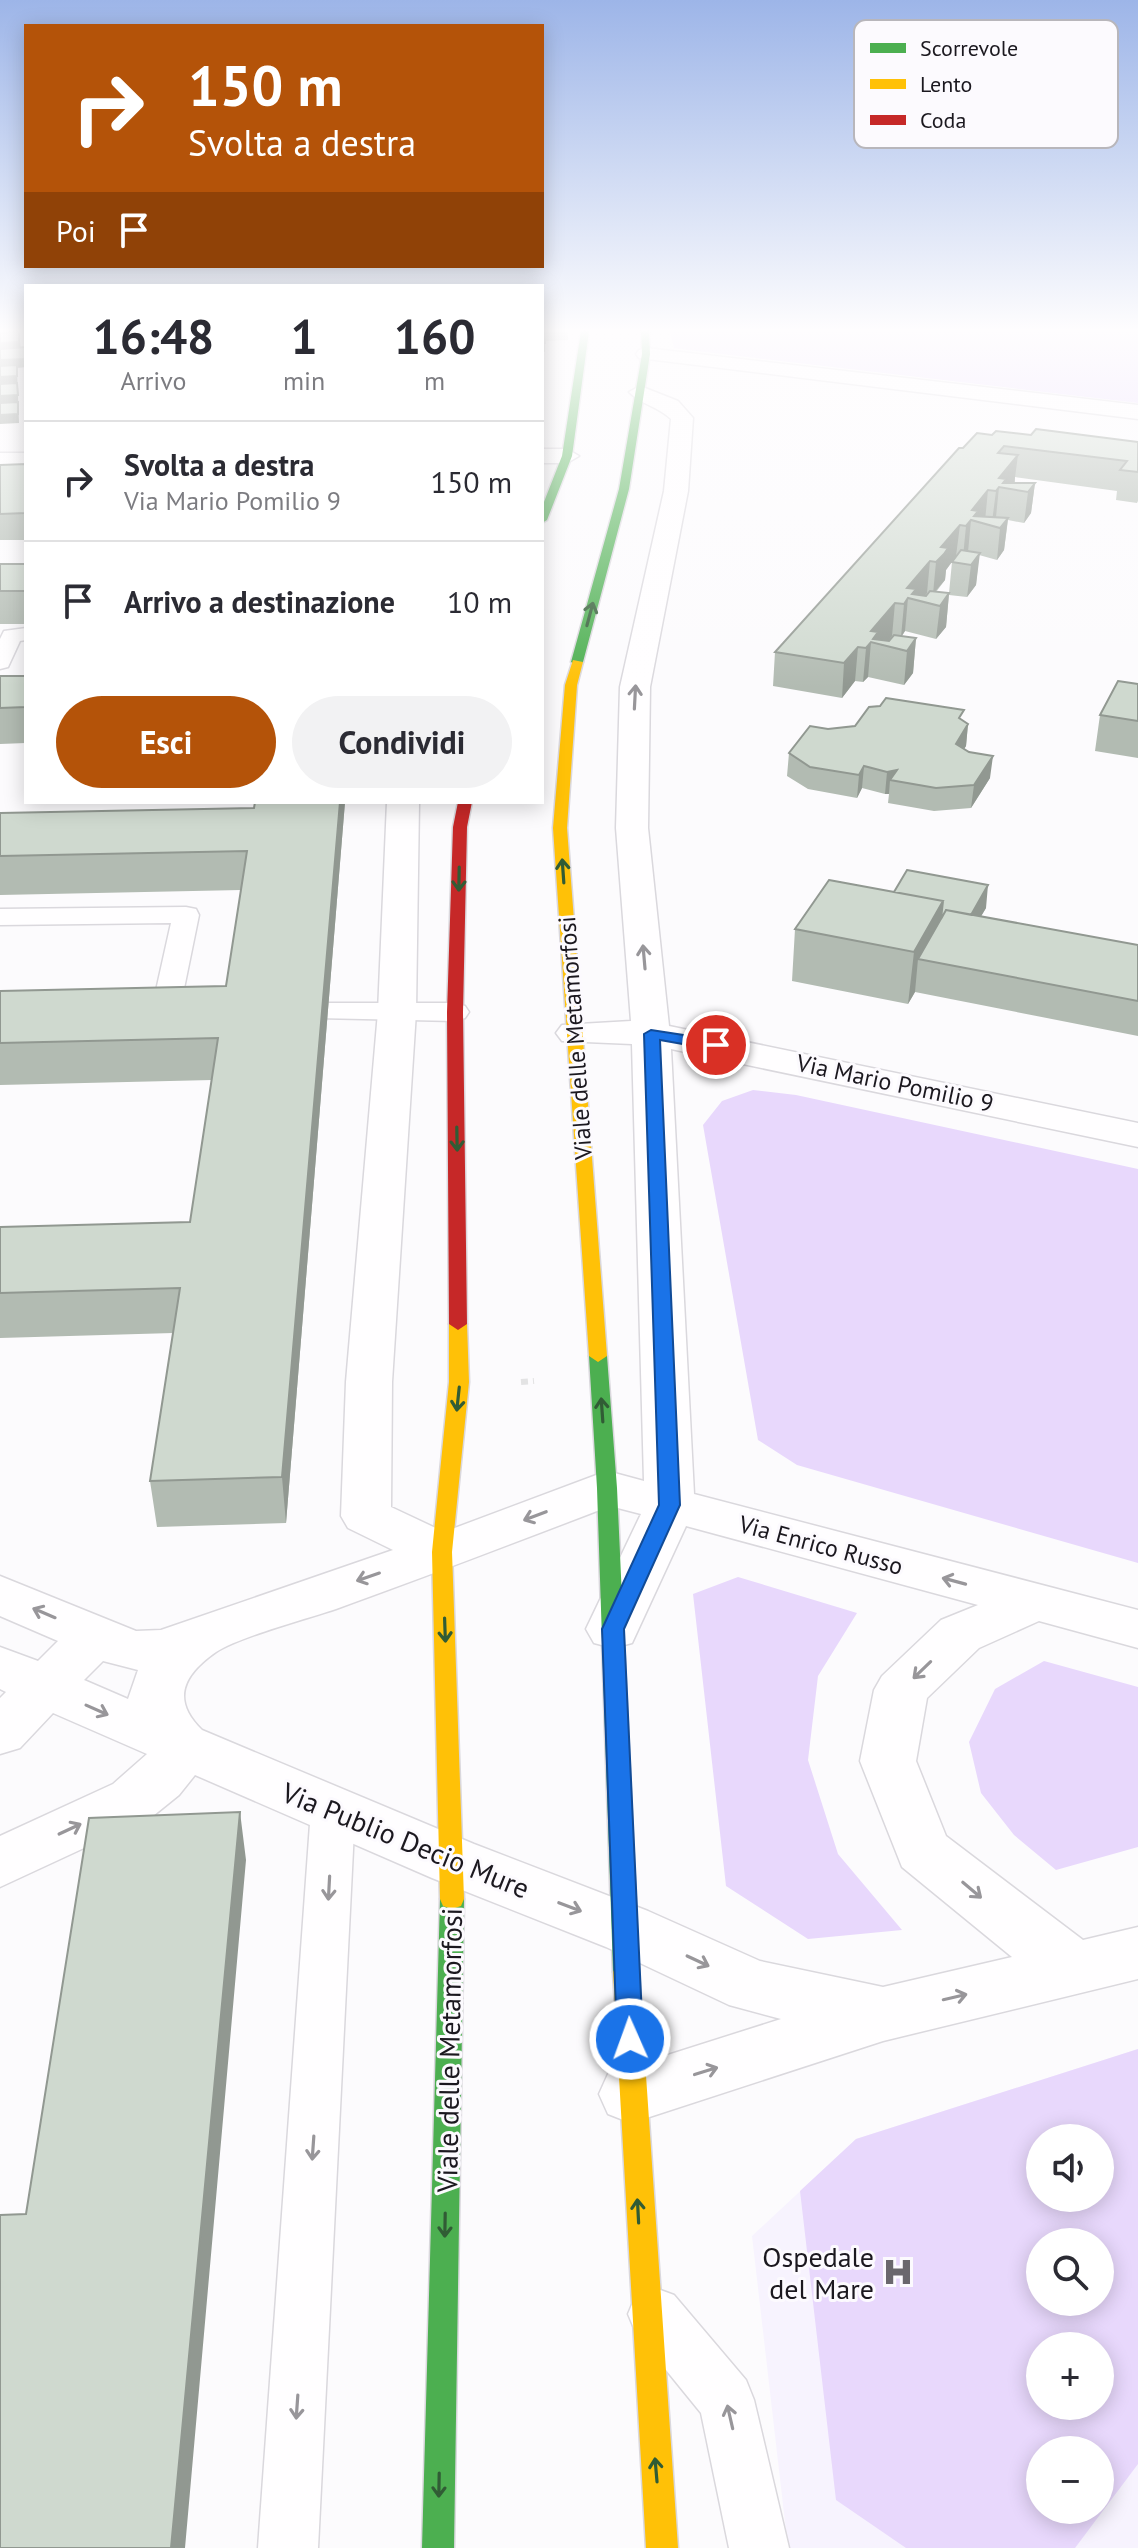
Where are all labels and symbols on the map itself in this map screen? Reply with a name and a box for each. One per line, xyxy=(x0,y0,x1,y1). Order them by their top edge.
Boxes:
legend xyxy=(854,20,1118,148)
text: Scorrevole xyxy=(920,34,1018,62)
text: Lento xyxy=(920,70,972,98)
text: Coda xyxy=(920,106,966,134)
one-way arrow xyxy=(583,602,598,628)
one-way arrow xyxy=(628,684,643,711)
one-way arrow xyxy=(555,858,570,885)
one-way arrow xyxy=(451,865,466,892)
street label: Viale delle Metamorfosi xyxy=(551,915,599,1162)
one-way arrow xyxy=(636,944,651,971)
pin xyxy=(682,1011,750,1079)
street label: Via Mario Pomilio 9 xyxy=(793,1047,996,1119)
one-way arrow xyxy=(449,1125,465,1152)
one-way arrow xyxy=(450,1385,465,1412)
one-way arrow xyxy=(594,1397,609,1424)
street label: Via Enrico Russo xyxy=(735,1508,906,1582)
one-way arrow xyxy=(523,1510,547,1524)
one-way arrow xyxy=(356,1570,381,1585)
one-way arrow xyxy=(942,1572,968,1587)
one-way arrow xyxy=(32,1605,57,1620)
one-way arrow xyxy=(437,1616,452,1643)
one-way arrow xyxy=(912,1661,932,1680)
one-way arrow xyxy=(84,1703,109,1718)
street label: Via Publio Decio Mure xyxy=(276,1773,535,1907)
one-way arrow xyxy=(58,1821,82,1836)
one-way arrow xyxy=(322,1874,337,1901)
one-way arrow xyxy=(961,1881,982,1899)
one-way arrow xyxy=(557,1900,582,1915)
street label: Viale delle Metamorfosi xyxy=(428,1907,470,2194)
one-way arrow xyxy=(685,1954,709,1969)
one-way arrow xyxy=(941,1989,967,2004)
position arrow xyxy=(588,1997,672,2081)
one-way arrow xyxy=(692,2063,718,2078)
one-way arrow xyxy=(305,2134,320,2161)
one-way arrow xyxy=(630,2198,645,2225)
one-way arrow xyxy=(438,2211,453,2238)
place label: Ospedale del Mare xyxy=(762,2238,874,2307)
hospital icon: Ospedale del Mare xyxy=(881,2255,915,2289)
one-way arrow xyxy=(289,2393,304,2420)
one-way arrow xyxy=(722,2405,737,2431)
one-way arrow xyxy=(648,2457,663,2484)
one-way arrow xyxy=(432,2471,447,2498)

